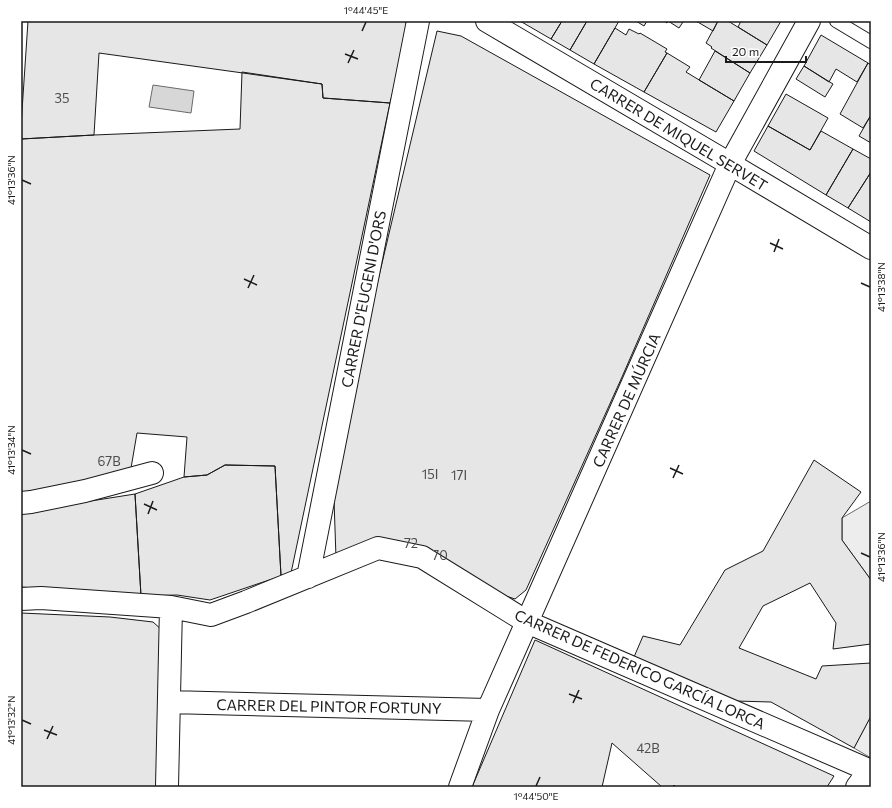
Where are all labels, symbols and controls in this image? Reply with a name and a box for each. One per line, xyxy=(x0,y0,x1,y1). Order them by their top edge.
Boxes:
text: 1°44'45"E xyxy=(344,4,388,16)
scale bar xyxy=(726,38,806,64)
text: 20 m xyxy=(732,44,759,58)
street label: CARRER DE MIQUEL SERVET xyxy=(587,74,771,194)
house number: 35 xyxy=(55,90,69,106)
text: 41°13'36"N xyxy=(5,155,17,205)
street label: CARRER D'EUGENI D'ORS xyxy=(337,209,389,389)
text: 41°13'38"N xyxy=(875,262,887,312)
street label: CARRER DE MÚRCIA xyxy=(587,330,664,470)
text: 41°13'34"N xyxy=(5,425,17,475)
house number: 67B xyxy=(97,453,121,469)
house number: 15I xyxy=(422,466,438,482)
house number: 17I xyxy=(451,467,467,483)
text: 41°13'36"N xyxy=(875,532,887,582)
house number: 72 xyxy=(404,535,418,551)
house number: 70 xyxy=(432,547,448,563)
street label: CARRER DE FEDERICO GARCÍA LORCA xyxy=(512,604,768,733)
text: 41°13'32"N xyxy=(5,695,17,745)
street label: CARRER DEL PINTOR FORTUNY xyxy=(216,695,442,717)
house number: 42B xyxy=(636,740,660,756)
text: 1°44'50"E xyxy=(513,790,559,802)

